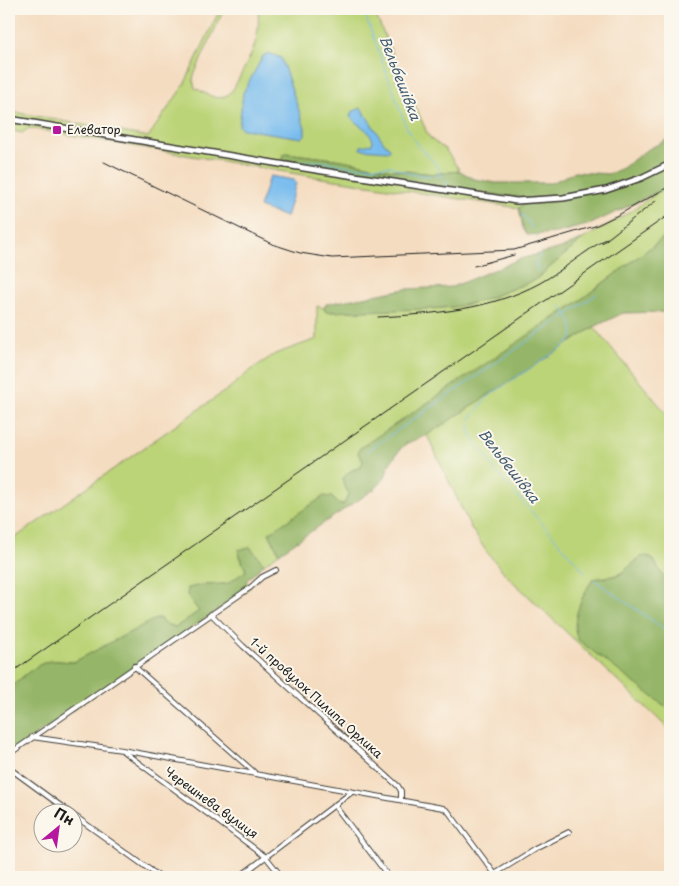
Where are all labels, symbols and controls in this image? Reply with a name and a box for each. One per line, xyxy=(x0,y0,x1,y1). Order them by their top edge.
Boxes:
water label: Вельбешівка xyxy=(375,32,427,124)
place label: Елеватор xyxy=(67,120,121,138)
marker: Елеватор xyxy=(51,124,63,136)
water label: Вельбешівка xyxy=(474,424,546,508)
street label: 1-й провулок Пилипа Орлика xyxy=(246,633,387,762)
street label: Черешнева вулиця xyxy=(161,762,262,842)
text: Пн xyxy=(51,802,79,830)
north arrow xyxy=(32,804,82,854)

